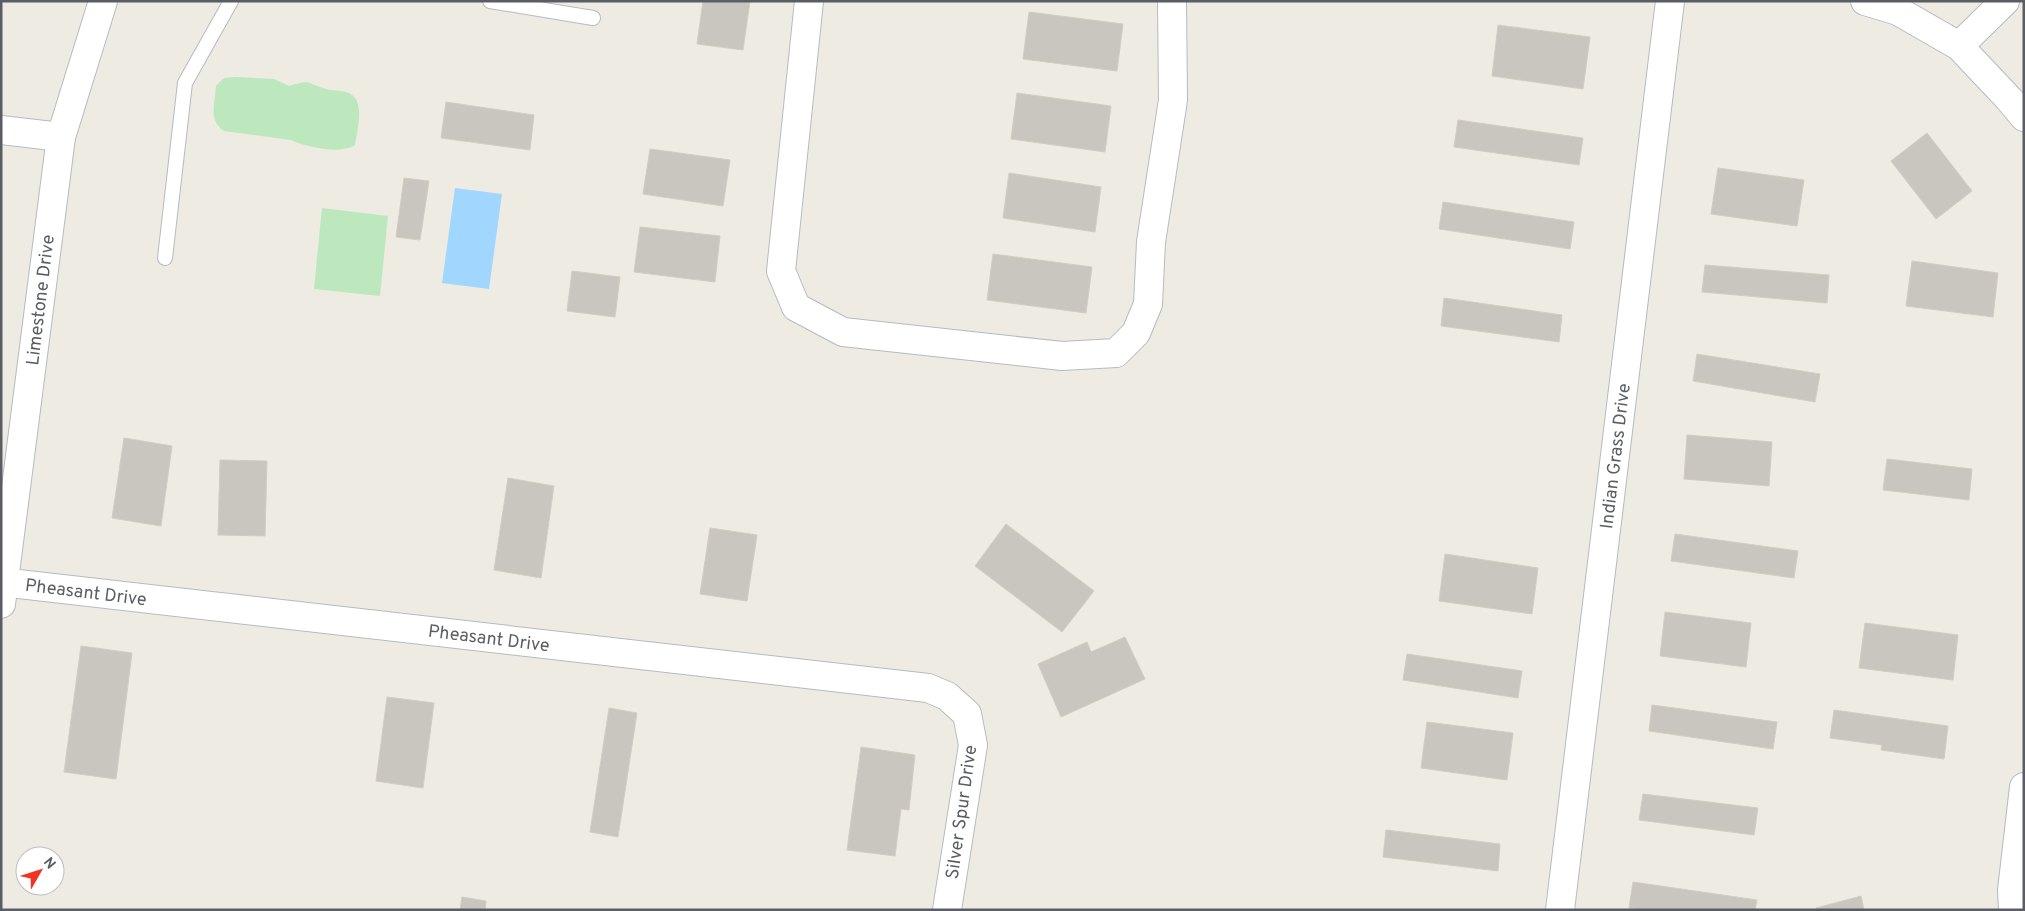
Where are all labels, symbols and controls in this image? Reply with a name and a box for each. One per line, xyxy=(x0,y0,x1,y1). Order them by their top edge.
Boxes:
street label: Limestone Drive xyxy=(22,234,61,367)
street label: Indian Grass Drive xyxy=(1596,382,1637,530)
street label: Pheasant Drive xyxy=(24,575,148,612)
street label: Pheasant Drive xyxy=(427,621,551,658)
street label: Silver Spur Drive xyxy=(942,744,983,881)
north arrow xyxy=(15,846,65,896)
text: N xyxy=(39,855,59,873)

